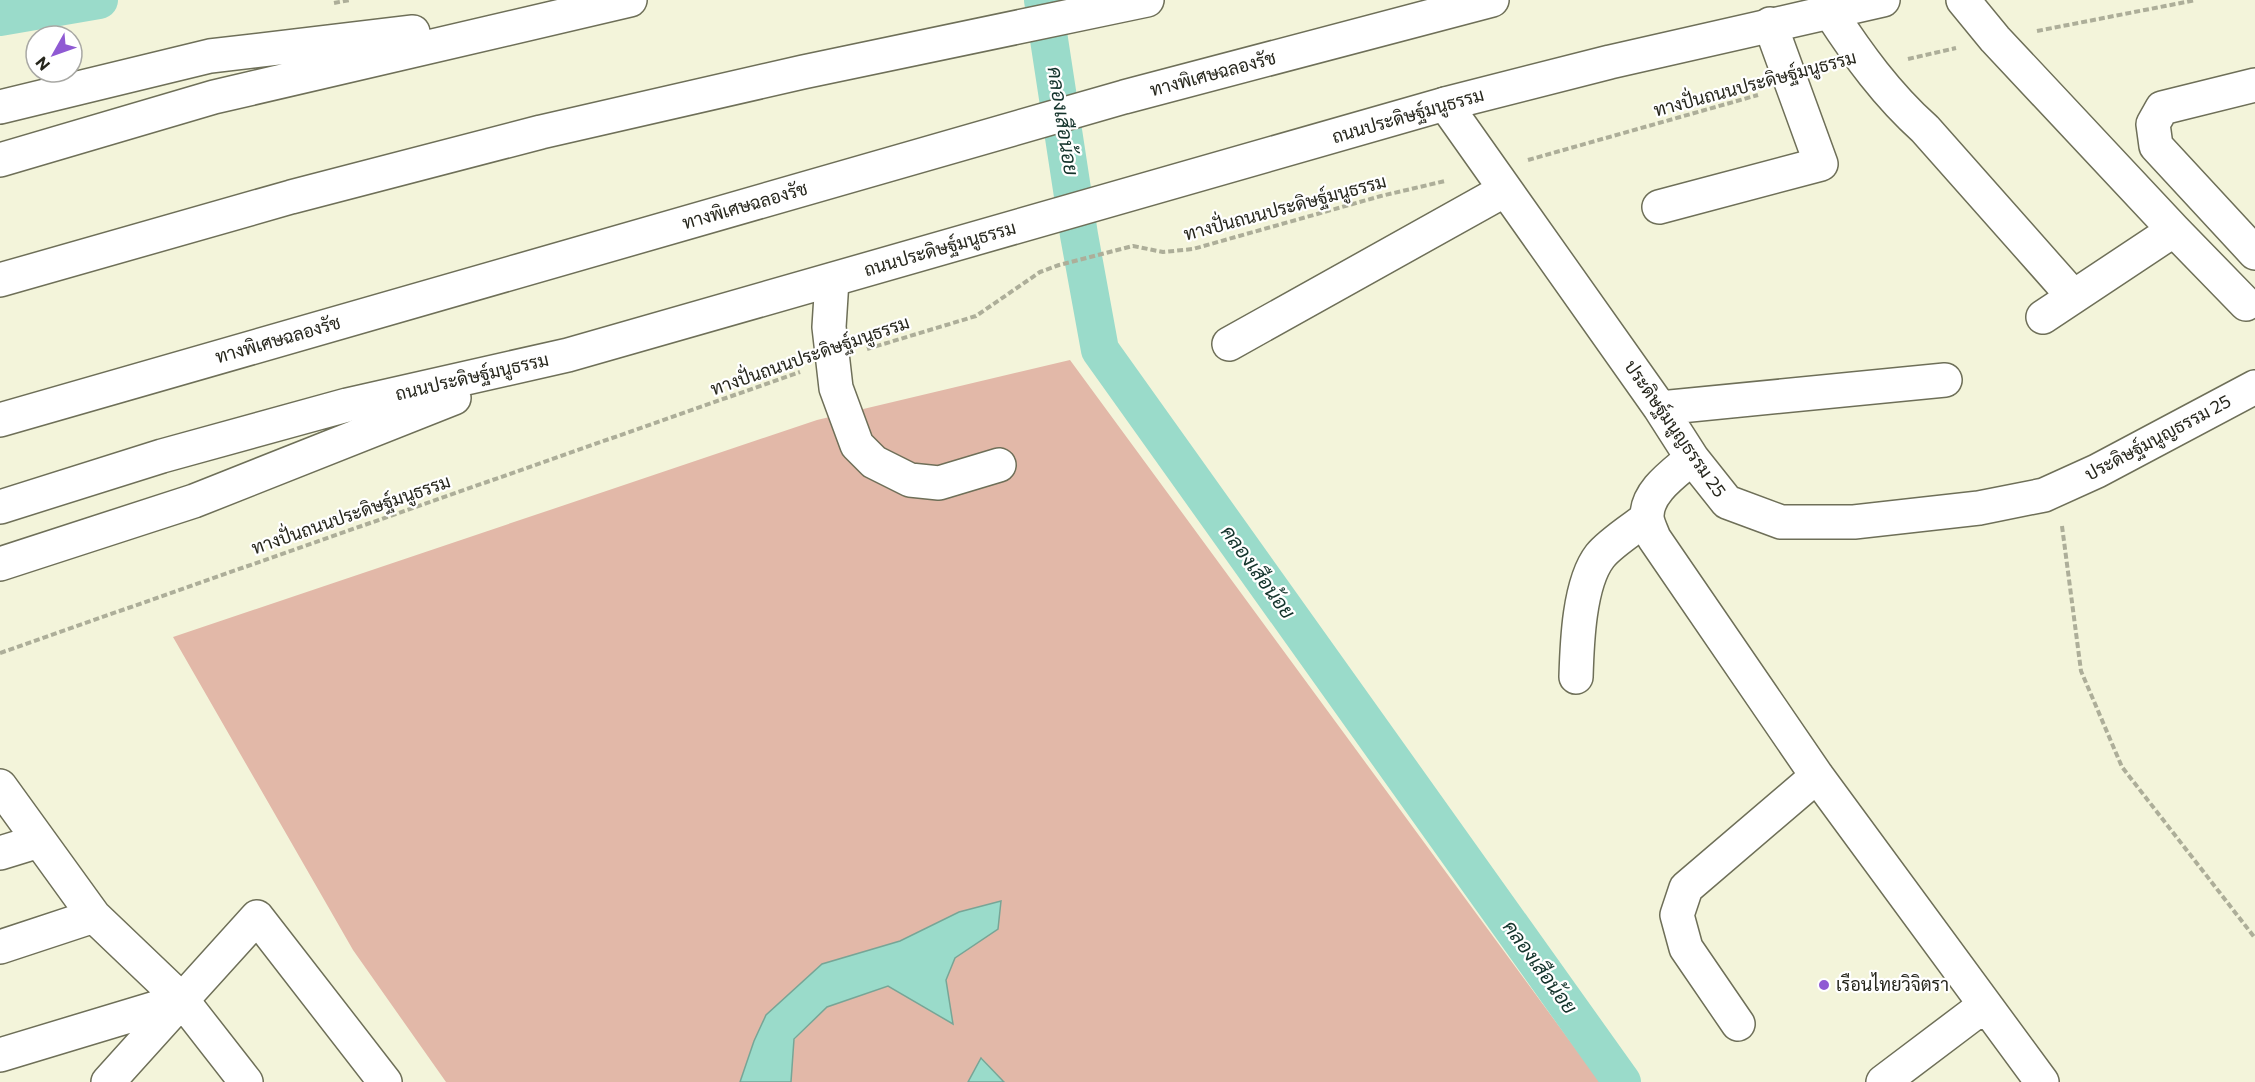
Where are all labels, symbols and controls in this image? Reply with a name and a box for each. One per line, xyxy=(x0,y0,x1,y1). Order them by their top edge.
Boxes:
north arrow xyxy=(24,24,84,84)
street label: ทางปั่นถนนประดิษฐ์มนูธรรม xyxy=(1650,42,1859,124)
street label: ทางพิเศษฉลองรัช xyxy=(1147,46,1278,100)
text: N xyxy=(31,53,53,75)
water label: คลองเสือน้อย xyxy=(1044,65,1085,178)
street label: ถนนประดิษฐ์มนูธรรม xyxy=(1329,82,1487,150)
street label: ทางปั่นถนนประดิษฐ์มนูธรรม xyxy=(1180,166,1389,248)
street label: ทางพิเศษฉลองรัช xyxy=(680,177,810,233)
street label: ถนนประดิษฐ์มนูธรรม xyxy=(861,215,1019,283)
street label: ทางปั่นถนนประดิษฐ์มนูธรรม xyxy=(706,307,913,402)
street label: ทางพิเศษฉลองรัช xyxy=(213,311,343,367)
street label: ถนนประดิษฐ์มนูธรรม xyxy=(393,347,551,407)
street label: ประดิษฐ์มนูญธรรม 25 xyxy=(1618,355,1732,503)
street label: ประดิษฐ์มนูญธรรม 25 xyxy=(2080,388,2236,488)
street label: ทางปั่นถนนประดิษฐ์มนูธรรม xyxy=(247,466,454,561)
water label: คลองเสือน้อย xyxy=(1217,520,1301,623)
water label: คลองเสือน้อย xyxy=(1499,915,1583,1018)
place label: เรือนไทยวิจิตรา xyxy=(1836,972,1949,995)
marker: เรือนไทยวิจิตรา xyxy=(1817,978,1831,992)

